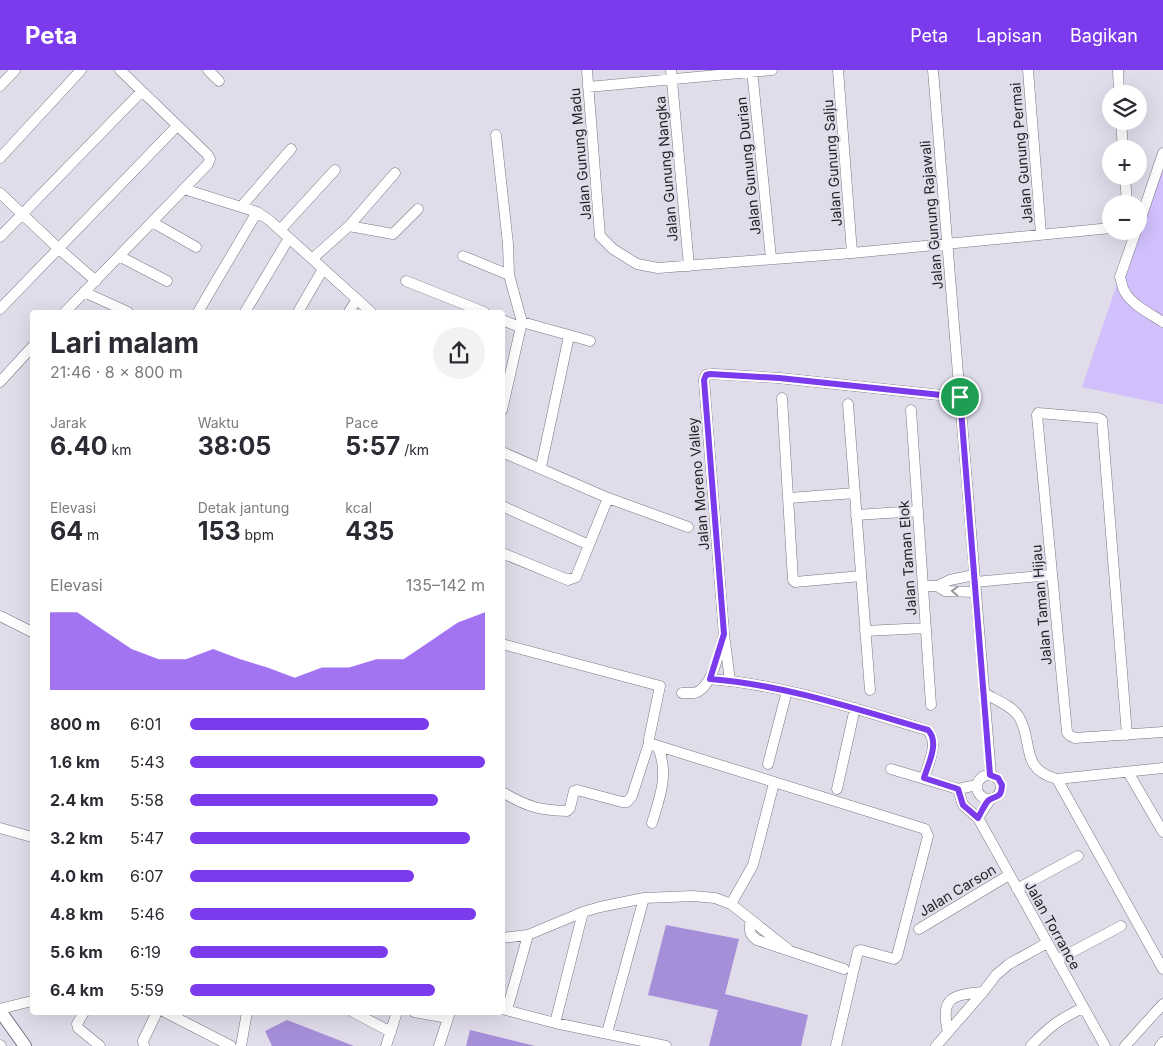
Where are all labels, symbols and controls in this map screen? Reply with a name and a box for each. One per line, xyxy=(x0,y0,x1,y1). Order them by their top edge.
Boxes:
text: Peta xyxy=(25,21,78,50)
text: Peta xyxy=(910,25,948,46)
text: Lapisan xyxy=(976,25,1042,46)
text: Bagikan xyxy=(1070,25,1138,46)
street label: Jalan Gunung Permai xyxy=(1006,82,1036,224)
map controls xyxy=(1102,85,1147,240)
button: layers xyxy=(1102,85,1147,130)
street label: Jalan Gunung Madu xyxy=(566,87,594,221)
street label: Jalan Gunung Nangka xyxy=(651,95,681,243)
street label: Jalan Gunung Durian xyxy=(732,96,764,236)
street label: Jalan Gunung Salju xyxy=(819,99,845,227)
street label: Jalan Gunung Rajawali xyxy=(916,140,946,290)
button: + xyxy=(1102,140,1147,185)
button: − xyxy=(1102,195,1147,240)
text: Lari malam xyxy=(50,326,199,360)
button: share xyxy=(433,327,485,379)
text: 21:46 · 8 × 800 m xyxy=(50,362,183,382)
pin xyxy=(939,376,981,418)
icon: arrive xyxy=(946,383,974,411)
text: Jarak xyxy=(50,414,87,431)
text: Waktu xyxy=(198,414,239,431)
text: Pace xyxy=(345,414,378,431)
street label: Jalan Moreno Valley xyxy=(684,417,712,551)
text: 6.40 xyxy=(50,431,108,461)
text: 38:05 xyxy=(198,431,271,461)
text: 5:57 xyxy=(345,431,400,461)
text: km xyxy=(108,441,132,458)
text: /km xyxy=(400,441,429,458)
text: Elevasi xyxy=(50,499,96,516)
text: Detak jantung xyxy=(198,499,289,516)
text: kcal xyxy=(345,499,372,516)
street label: Jalan Taman Elok xyxy=(894,500,920,616)
text: 64 xyxy=(50,516,83,546)
text: 153 xyxy=(198,516,241,546)
text: 435 xyxy=(345,516,394,546)
text: m xyxy=(83,526,99,543)
text: bpm xyxy=(241,526,274,543)
street label: Jalan Taman Hijau xyxy=(1027,544,1055,666)
text: Elevasi xyxy=(50,575,103,595)
text: 135–142 m xyxy=(406,575,485,595)
one-way arrow xyxy=(951,586,959,596)
text: 800 m xyxy=(50,714,100,734)
text: 6:01 xyxy=(130,714,161,734)
text: 1.6 km xyxy=(50,752,100,772)
text: 5:43 xyxy=(130,752,165,772)
text: 2.4 km xyxy=(50,790,104,810)
text: 5:58 xyxy=(130,790,164,810)
text: 3.2 km xyxy=(50,828,103,848)
text: 5:47 xyxy=(130,828,164,848)
street label: Jalan Carson xyxy=(915,860,999,920)
text: 4.0 km xyxy=(50,866,104,886)
text: 6:07 xyxy=(130,866,163,886)
street label: Jalan Torrance xyxy=(1022,878,1084,972)
text: 4.8 km xyxy=(50,904,103,924)
text: 5:46 xyxy=(130,904,165,924)
text: 5.6 km xyxy=(50,942,103,962)
text: 6:19 xyxy=(130,942,161,962)
text: 6.4 km xyxy=(50,980,104,1000)
text: 5:59 xyxy=(130,980,164,1000)

